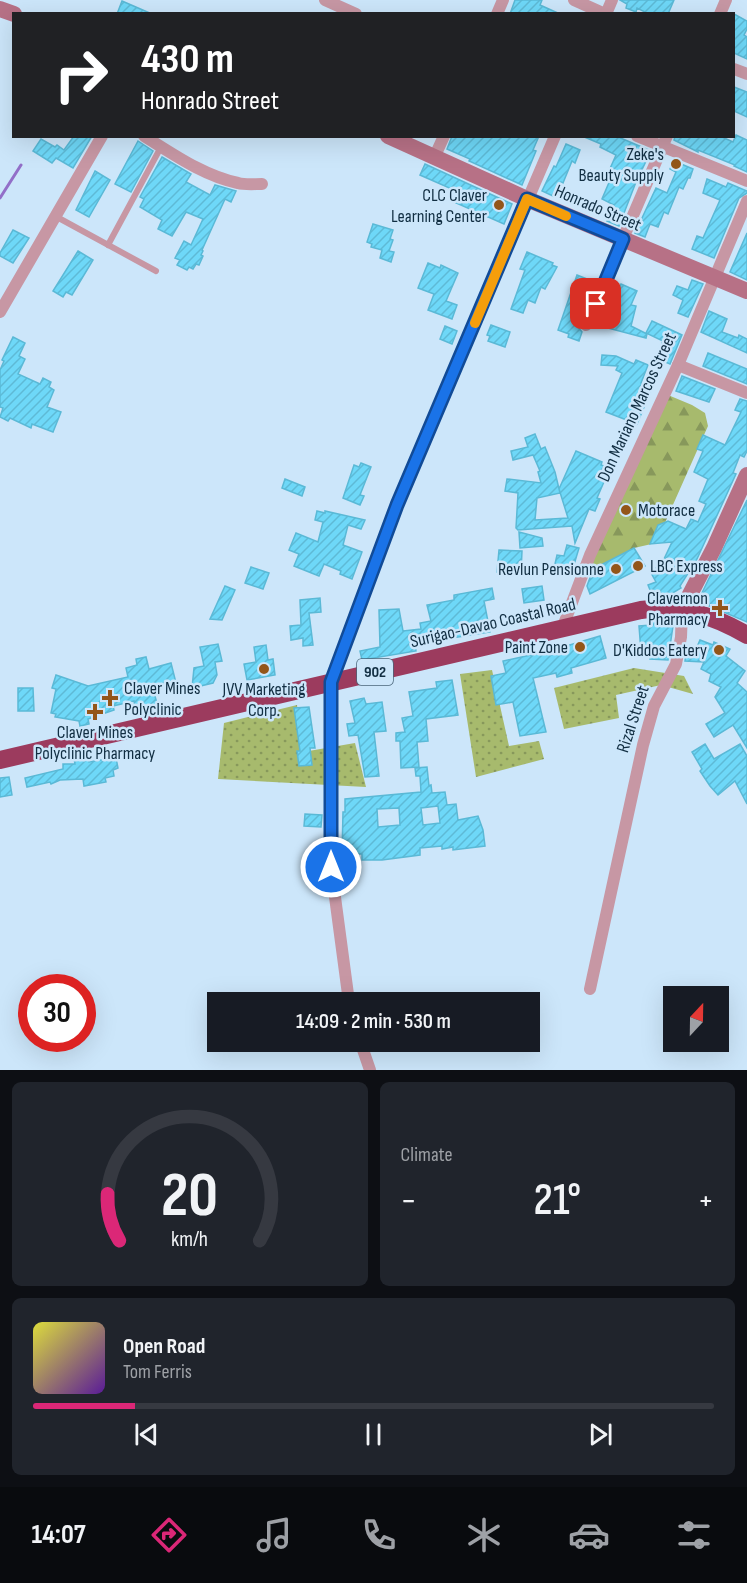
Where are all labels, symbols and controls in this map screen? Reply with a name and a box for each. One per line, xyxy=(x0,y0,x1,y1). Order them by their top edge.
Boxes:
text: 430 m xyxy=(141,34,234,85)
icon: right xyxy=(42,36,120,114)
text: Honrado Street xyxy=(141,85,279,117)
place label: Zeke's Beauty Supply xyxy=(579,144,664,186)
marker: Zeke's Beauty Supply xyxy=(669,157,683,171)
street label: Honrado Street xyxy=(552,180,645,236)
place label: CLC Claver Learning Center xyxy=(391,185,487,227)
marker: CLC Claver Learning Center xyxy=(492,198,506,212)
pin xyxy=(570,278,621,329)
icon: arrive xyxy=(579,287,612,320)
street label: Don Mariano Marcos Street xyxy=(593,329,681,485)
place label: Motorace xyxy=(638,500,695,521)
marker: Motorace xyxy=(619,503,633,517)
place label: LBC Express xyxy=(650,556,723,577)
place label: Revlun Pensionne xyxy=(498,559,604,580)
marker: LBC Express xyxy=(631,559,645,573)
marker: Revlun Pensionne xyxy=(609,562,623,576)
place label: Clavernon Pharmacy xyxy=(647,588,708,630)
street label: Surigao-Davao Coastal Road xyxy=(408,594,578,652)
marker: Clavernon Pharmacy xyxy=(713,601,727,615)
place label: Paint Zone xyxy=(505,637,568,658)
marker: Paint Zone xyxy=(573,640,587,654)
place label: D'Kiddos Eatery xyxy=(613,640,707,661)
marker: D'Kiddos Eatery xyxy=(712,643,726,657)
road number: 902 xyxy=(357,659,393,685)
marker: JVV Marketing Corp. xyxy=(257,662,271,676)
place label: Claver Mines Polyclinic xyxy=(124,678,200,720)
place label: JVV Marketing Corp. xyxy=(221,679,306,721)
street label: Rizal Street xyxy=(612,682,654,755)
marker: Claver Mines Polyclinic xyxy=(101,689,119,707)
marker: Claver Mines Polyclinic Pharmacy xyxy=(88,705,102,719)
place label: Claver Mines Polyclinic Pharmacy xyxy=(35,722,155,764)
position arrow xyxy=(299,835,363,899)
speed limit sign: 30 xyxy=(18,974,96,1052)
north arrow xyxy=(663,986,729,1052)
map controls xyxy=(663,986,729,1052)
text: 14:09 · 2 min · 530 m xyxy=(296,1008,451,1035)
text: Climate xyxy=(401,1143,453,1167)
text: 20 xyxy=(161,1159,218,1234)
text: 21° xyxy=(533,1173,581,1228)
text: − xyxy=(401,1181,417,1221)
text: + xyxy=(698,1181,714,1221)
text: km/h xyxy=(171,1227,208,1252)
text: Open Road xyxy=(123,1333,205,1360)
text: Tom Ferris xyxy=(123,1360,192,1384)
icon: previous xyxy=(130,1418,163,1451)
icon: pause xyxy=(357,1418,390,1451)
icon: next xyxy=(584,1418,617,1451)
icon: directions xyxy=(148,1514,190,1556)
icon: music xyxy=(253,1514,295,1556)
icon: phone xyxy=(358,1514,400,1556)
icon: climate xyxy=(463,1514,505,1556)
icon: car xyxy=(568,1514,610,1556)
icon: filters xyxy=(673,1514,715,1556)
text: 14:07 xyxy=(31,1519,86,1551)

